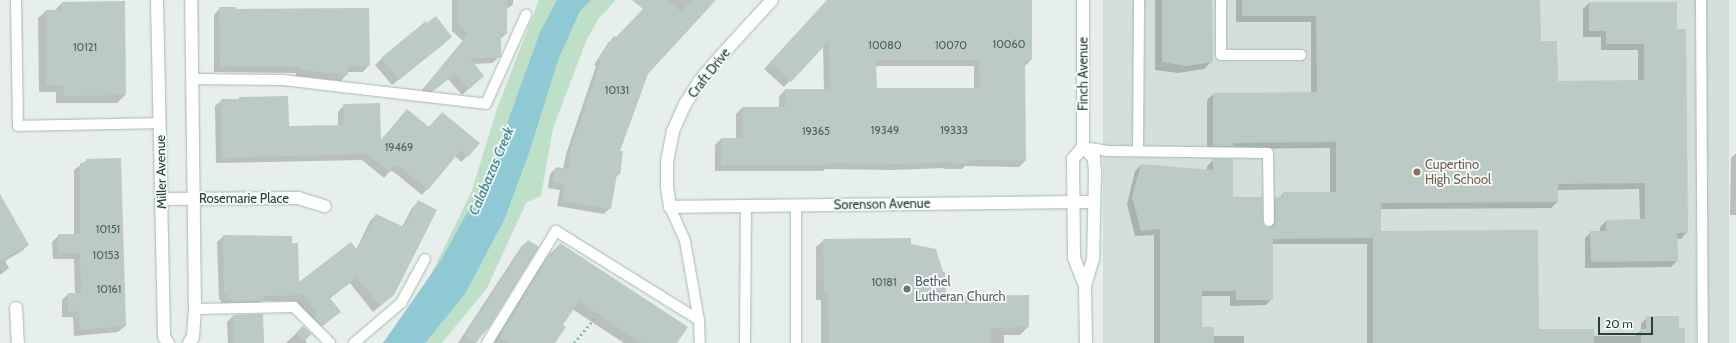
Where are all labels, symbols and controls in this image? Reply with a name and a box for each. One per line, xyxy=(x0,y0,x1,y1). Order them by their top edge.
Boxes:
house number: 10060 xyxy=(993,37,1025,51)
street label: Finch Avenue xyxy=(1075,37,1091,111)
house number: 10080 xyxy=(868,38,902,52)
house number: 10070 xyxy=(935,38,967,52)
house number: 10121 xyxy=(73,40,97,54)
street label: Craft Drive xyxy=(685,45,733,101)
house number: 10131 xyxy=(605,83,629,97)
house number: 19349 xyxy=(871,123,899,137)
house number: 19333 xyxy=(940,123,968,137)
house number: 19365 xyxy=(802,124,830,138)
water label: Calabazas Creek xyxy=(465,125,517,217)
street label: Miller Avenue xyxy=(153,135,169,209)
house number: 19469 xyxy=(385,140,413,154)
place label: Cupertino High School xyxy=(1425,157,1491,188)
marker: Cupertino High School xyxy=(1412,167,1422,177)
street label: Rosemarie Place xyxy=(199,190,289,206)
street label: Sorenson Avenue xyxy=(834,195,930,213)
house number: 10151 xyxy=(96,222,120,236)
house number: 10153 xyxy=(93,248,119,262)
place label: Bethel Lutheran Church xyxy=(915,274,1006,305)
house number: 10181 xyxy=(871,275,897,289)
house number: 10161 xyxy=(97,282,121,296)
marker: Bethel Lutheran Church xyxy=(902,284,912,294)
scale bar xyxy=(1600,309,1655,335)
text: 20 m xyxy=(1605,316,1633,331)

